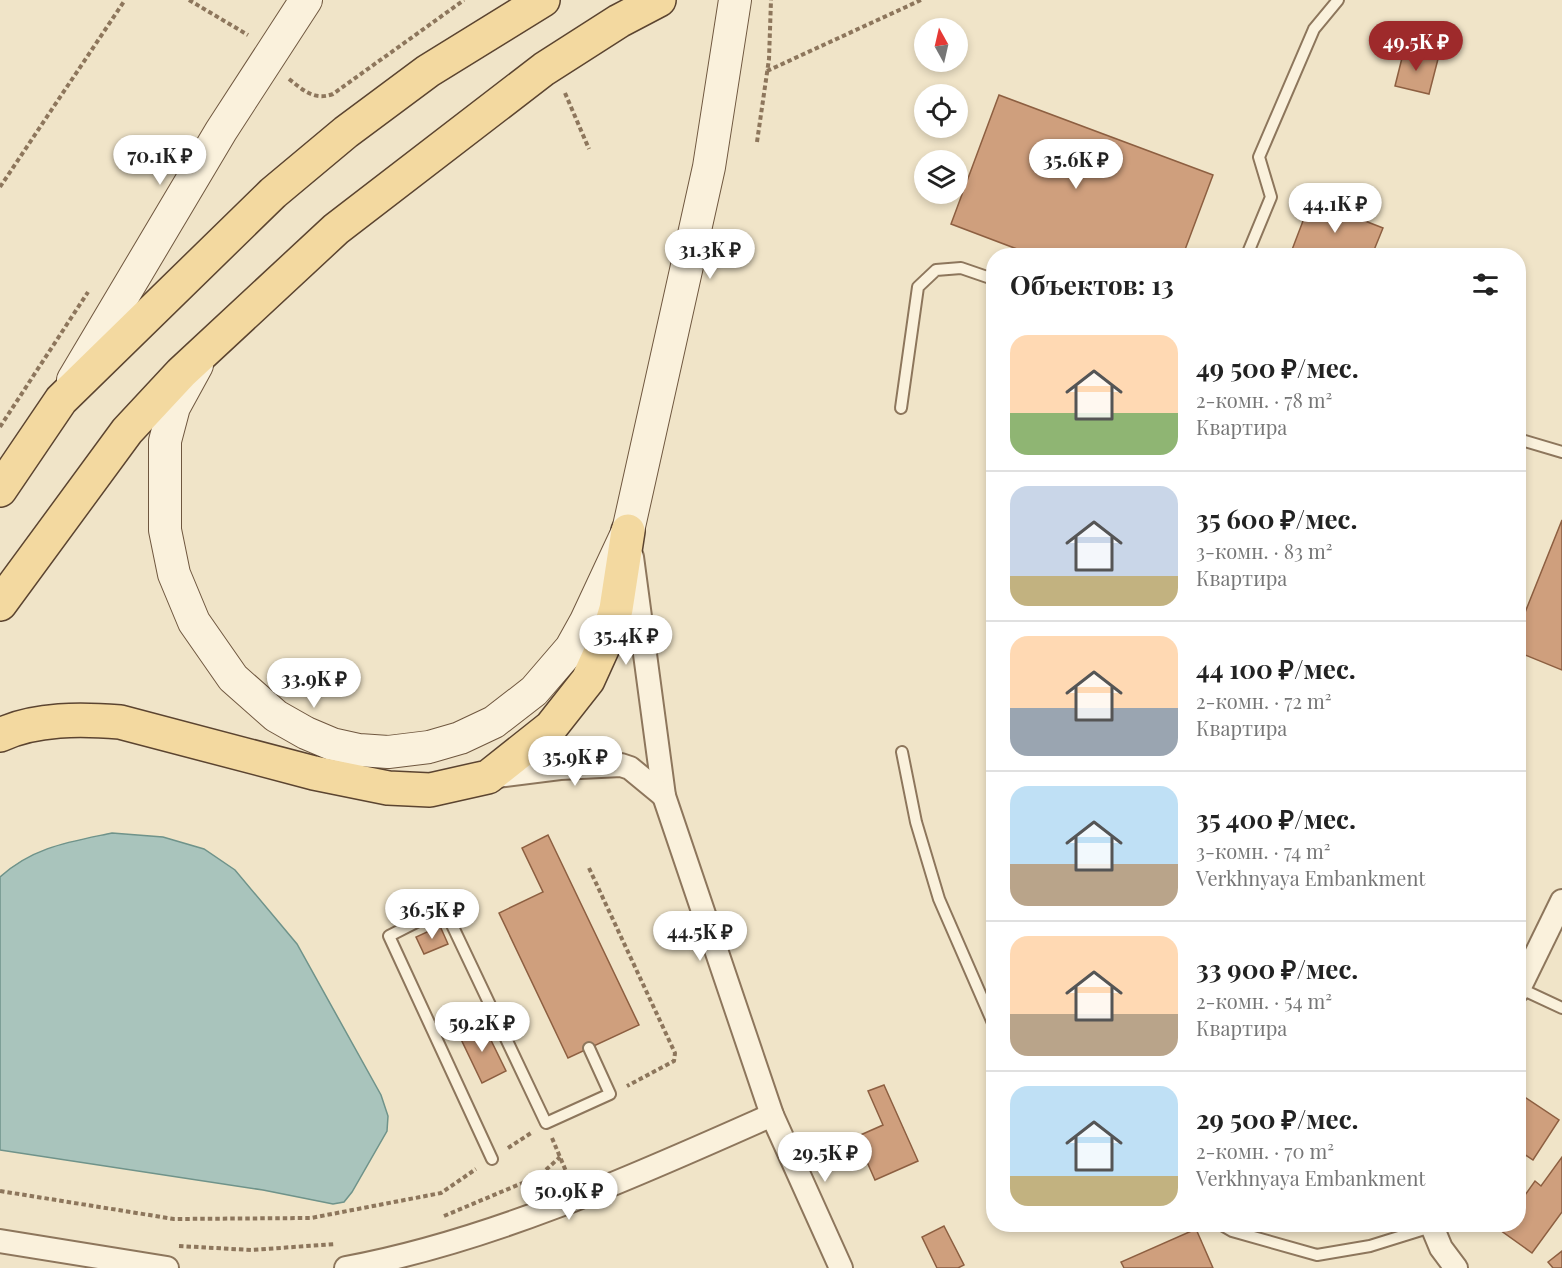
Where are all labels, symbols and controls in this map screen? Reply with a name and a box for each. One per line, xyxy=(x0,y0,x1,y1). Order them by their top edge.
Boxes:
north arrow xyxy=(914,18,968,72)
map controls xyxy=(914,18,968,204)
pin: 49.5K ₽ xyxy=(1361,21,1471,72)
text: 49.5K ₽ xyxy=(1383,27,1449,54)
button: locate xyxy=(914,84,968,138)
pin: 70.1K ₽ xyxy=(105,135,215,186)
pin: 35.6K ₽ xyxy=(1021,139,1131,190)
text: 70.1K ₽ xyxy=(127,141,193,168)
text: 35.6K ₽ xyxy=(1043,145,1109,172)
button: layers xyxy=(914,150,968,204)
pin: 44.1K ₽ xyxy=(1280,183,1390,234)
text: 44.1K ₽ xyxy=(1303,189,1367,216)
pin: 31.3K ₽ xyxy=(655,229,765,280)
text: 31.3K ₽ xyxy=(679,235,741,262)
text: Объектов: 13 xyxy=(1010,267,1174,302)
icon: filters xyxy=(1469,268,1502,301)
text: 49 500 ₽/мес. xyxy=(1196,350,1359,385)
icon: home xyxy=(1058,359,1130,431)
text: 2-комн. · 78 m² xyxy=(1196,386,1332,413)
text: Квартира xyxy=(1196,413,1287,440)
text: 35 600 ₽/мес. xyxy=(1196,501,1358,536)
icon: home xyxy=(1058,510,1130,582)
text: 3-комн. · 83 m² xyxy=(1196,537,1333,564)
text: Квартира xyxy=(1196,564,1287,591)
pin: 35.4K ₽ xyxy=(571,615,681,666)
text: 35.4K ₽ xyxy=(593,621,659,648)
text: 44 100 ₽/мес. xyxy=(1196,651,1356,686)
pin: 33.9K ₽ xyxy=(259,658,369,709)
icon: home xyxy=(1058,660,1130,732)
text: 33.9K ₽ xyxy=(281,664,347,691)
text: 2-комн. · 72 m² xyxy=(1196,687,1332,714)
text: Квартира xyxy=(1196,714,1287,741)
pin: 35.9K ₽ xyxy=(520,736,630,787)
text: 35.9K ₽ xyxy=(542,742,608,769)
text: 35 400 ₽/мес. xyxy=(1196,801,1356,836)
icon: home xyxy=(1058,810,1130,882)
text: 3-комн. · 74 m² xyxy=(1196,837,1331,864)
text: Verkhnyaya Embankment xyxy=(1196,864,1425,891)
pin: 36.5K ₽ xyxy=(377,889,487,940)
text: 36.5K ₽ xyxy=(399,895,465,922)
pin: 44.5K ₽ xyxy=(645,911,755,962)
text: 44.5K ₽ xyxy=(667,917,733,944)
text: 33 900 ₽/мес. xyxy=(1196,951,1358,986)
icon: home xyxy=(1058,960,1130,1032)
text: 2-комн. · 54 m² xyxy=(1196,987,1332,1014)
pin: 59.2K ₽ xyxy=(427,1002,537,1053)
text: 59.2K ₽ xyxy=(449,1008,515,1035)
text: Квартира xyxy=(1196,1014,1287,1041)
text: 29 500 ₽/мес. xyxy=(1196,1101,1359,1136)
icon: home xyxy=(1058,1110,1130,1182)
pin: 29.5K ₽ xyxy=(770,1132,880,1183)
text: 2-комн. · 70 m² xyxy=(1196,1137,1334,1164)
text: 29.5K ₽ xyxy=(792,1138,858,1165)
text: Verkhnyaya Embankment xyxy=(1196,1164,1425,1191)
pin: 50.9K ₽ xyxy=(514,1170,624,1221)
text: 50.9K ₽ xyxy=(535,1176,603,1203)

